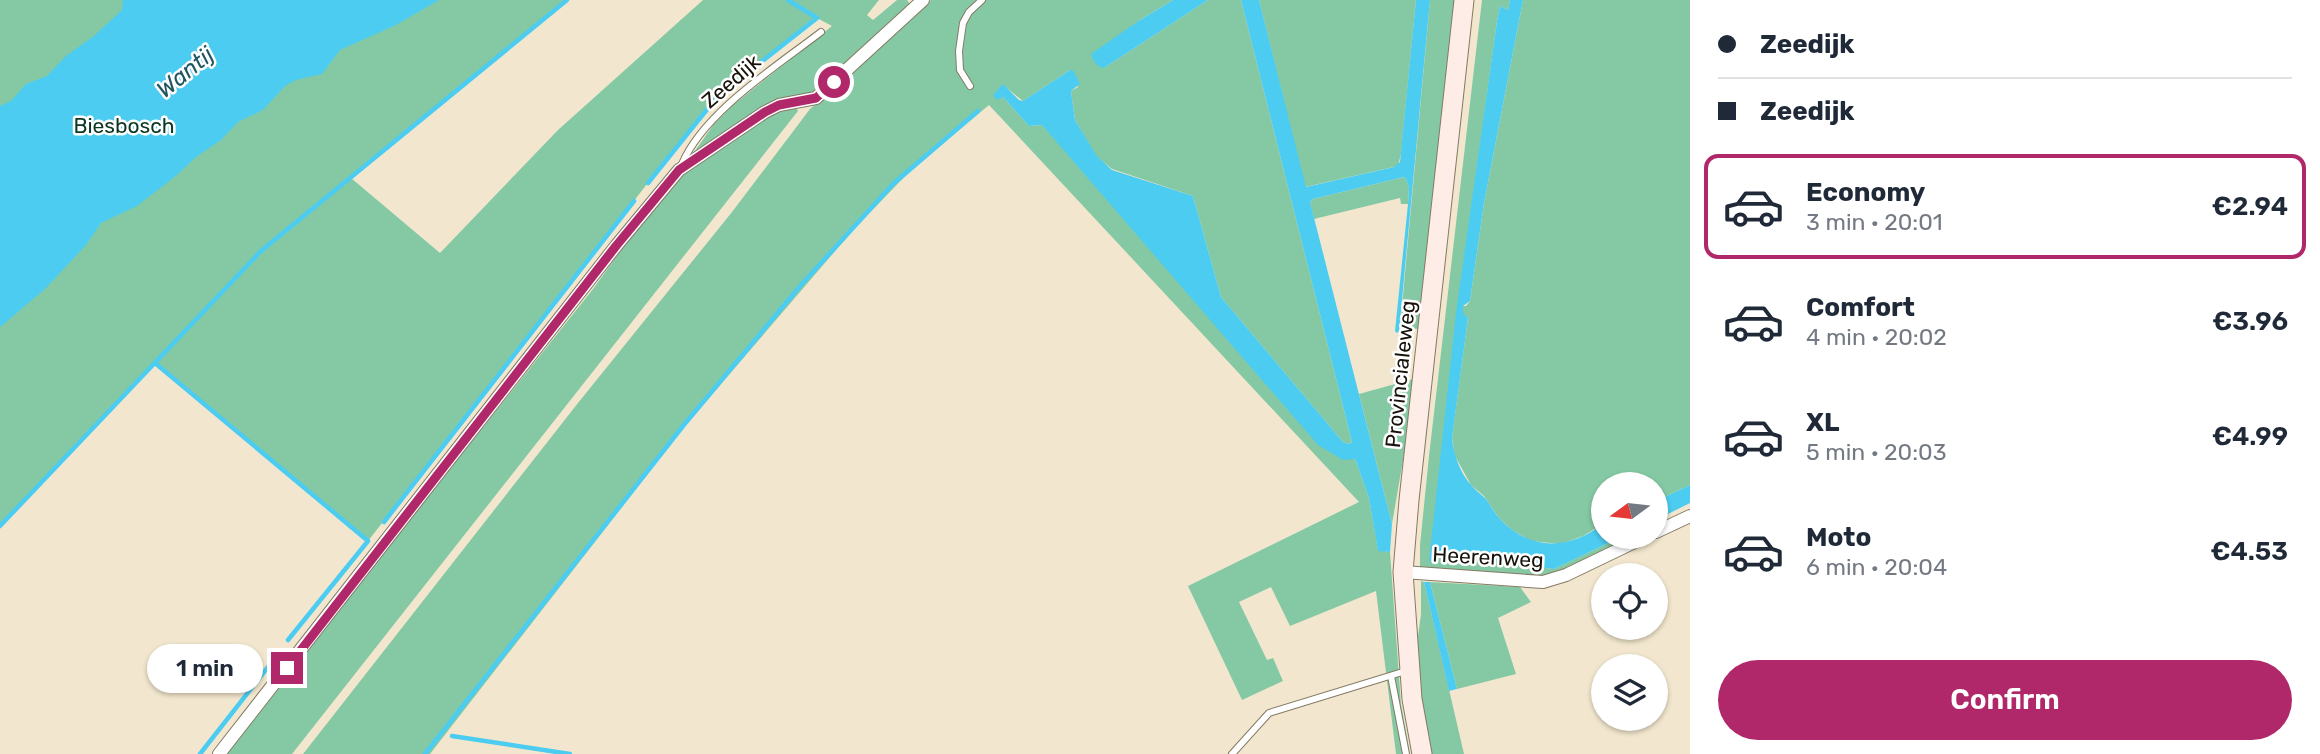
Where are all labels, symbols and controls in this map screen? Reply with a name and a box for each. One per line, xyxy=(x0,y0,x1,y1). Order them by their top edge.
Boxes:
text: Zeedijk xyxy=(1760,29,1855,60)
water label: Wantij xyxy=(151,40,220,104)
street label: Zeedijk xyxy=(697,49,766,113)
route start xyxy=(818,66,850,98)
text: Zeedijk xyxy=(1760,96,1855,127)
park label: Biesbosch xyxy=(73,113,175,138)
icon: car xyxy=(1722,175,1785,238)
text: Economy xyxy=(1806,177,1925,208)
text: €2.94 xyxy=(2212,191,2288,222)
text: 3 min · 20:01 xyxy=(1806,208,1943,236)
icon: car xyxy=(1722,290,1785,353)
text: Comfort xyxy=(1806,292,1915,323)
street label: Provincialeweg xyxy=(1380,299,1420,449)
text: €3.96 xyxy=(2212,306,2288,337)
text: 4 min · 20:02 xyxy=(1806,323,1947,351)
icon: car xyxy=(1722,405,1785,468)
text: XL xyxy=(1806,407,1839,438)
text: €4.99 xyxy=(2212,421,2288,452)
text: 5 min · 20:03 xyxy=(1806,438,1947,466)
north arrow xyxy=(1591,472,1668,550)
map controls xyxy=(1591,472,1668,731)
icon: car xyxy=(1722,520,1785,583)
text: Moto xyxy=(1806,522,1871,553)
text: €4.53 xyxy=(2210,536,2288,567)
street label: Heerenweg xyxy=(1432,542,1544,572)
text: 6 min · 20:04 xyxy=(1806,553,1947,581)
button: locate xyxy=(1591,563,1668,640)
callout: 1 min xyxy=(147,644,262,692)
route end xyxy=(271,652,303,684)
text: 1 min xyxy=(176,654,234,682)
button: layers xyxy=(1591,654,1668,731)
button: Confirm xyxy=(1718,660,2292,740)

